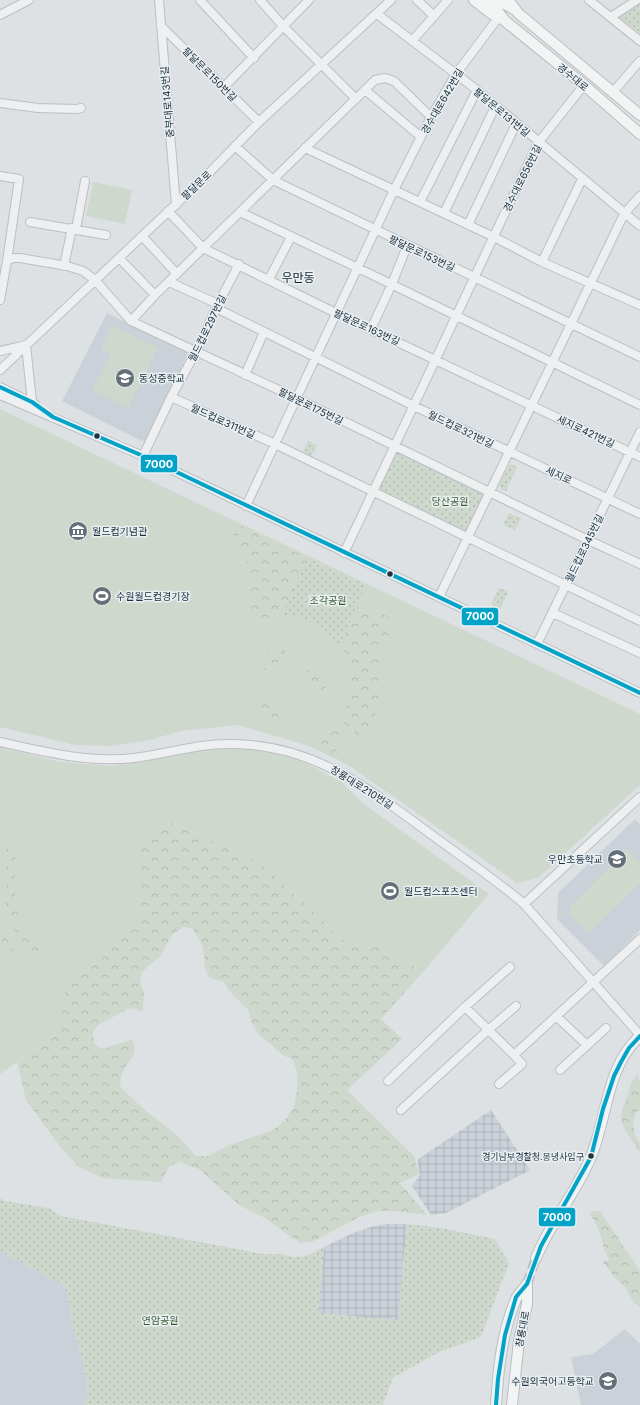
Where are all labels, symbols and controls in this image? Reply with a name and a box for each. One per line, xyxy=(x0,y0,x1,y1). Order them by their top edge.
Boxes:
street label: 팔달문로150번길 xyxy=(180,44,240,104)
street label: 경수대로 xyxy=(555,61,591,93)
street label: 중부대로143번길 xyxy=(158,66,176,138)
street label: 경수대로642번길 xyxy=(418,66,466,136)
street label: 팔달문로131번길 xyxy=(472,85,532,139)
street label: 경수대로656번길 xyxy=(500,142,544,214)
street label: 팔달문로 xyxy=(179,168,213,202)
street label: 팔달문로153번길 xyxy=(387,232,457,274)
district label: 우만동 xyxy=(281,270,315,285)
street label: 월드컵로297번길 xyxy=(186,293,228,363)
street label: 팔달문로163번길 xyxy=(332,306,402,348)
school or university icon: 동성중학교 xyxy=(114,367,136,389)
place label: 동성중학교 xyxy=(139,372,185,384)
street label: 팔달문로175번길 xyxy=(276,385,346,427)
street label: 월드컵로311번길 xyxy=(189,401,257,441)
street label: 월드컵로321번길 xyxy=(426,408,496,450)
street label: 세지로421번길 xyxy=(555,412,617,450)
unlabelled marker xyxy=(92,431,102,441)
line badge: 7000 xyxy=(140,454,178,473)
text: 7000 xyxy=(145,457,173,471)
street label: 세지로 xyxy=(544,464,574,486)
park label: 당산공원 xyxy=(432,495,468,507)
street label: 월드컵로345번길 xyxy=(562,512,606,584)
museum icon: 월드컵기념관 xyxy=(67,520,89,542)
place label: 월드컵기념관 xyxy=(92,525,148,537)
unlabelled marker xyxy=(385,569,395,579)
sports icon: 수원월드컵경기장 xyxy=(91,585,113,607)
place label: 수원월드컵경기장 xyxy=(116,590,190,602)
park label: 조각공원 xyxy=(310,594,346,606)
line badge: 7000 xyxy=(461,607,499,626)
text: 7000 xyxy=(466,609,494,623)
street label: 창룡대로210번길 xyxy=(328,763,396,811)
school or university icon: 우만초등학교 xyxy=(606,848,628,870)
place label: 우만초등학교 xyxy=(548,853,603,865)
sports icon: 월드컵스포츠센터 xyxy=(379,880,401,902)
place label: 월드컵스포츠센터 xyxy=(404,885,478,897)
place label: 경기남부경찰청.봉녕사입구 xyxy=(482,1151,585,1162)
marker: 경기남부경찰청.봉녕사입구 xyxy=(586,1151,596,1161)
line badge: 7000 xyxy=(538,1207,576,1227)
text: 7000 xyxy=(543,1210,571,1224)
street label: 창룡대로 xyxy=(513,1310,531,1348)
park label: 연암공원 xyxy=(142,1314,178,1326)
school or university icon: 수원외국어고등학교 xyxy=(597,1370,619,1392)
place label: 수원외국어고등학교 xyxy=(511,1375,594,1387)

